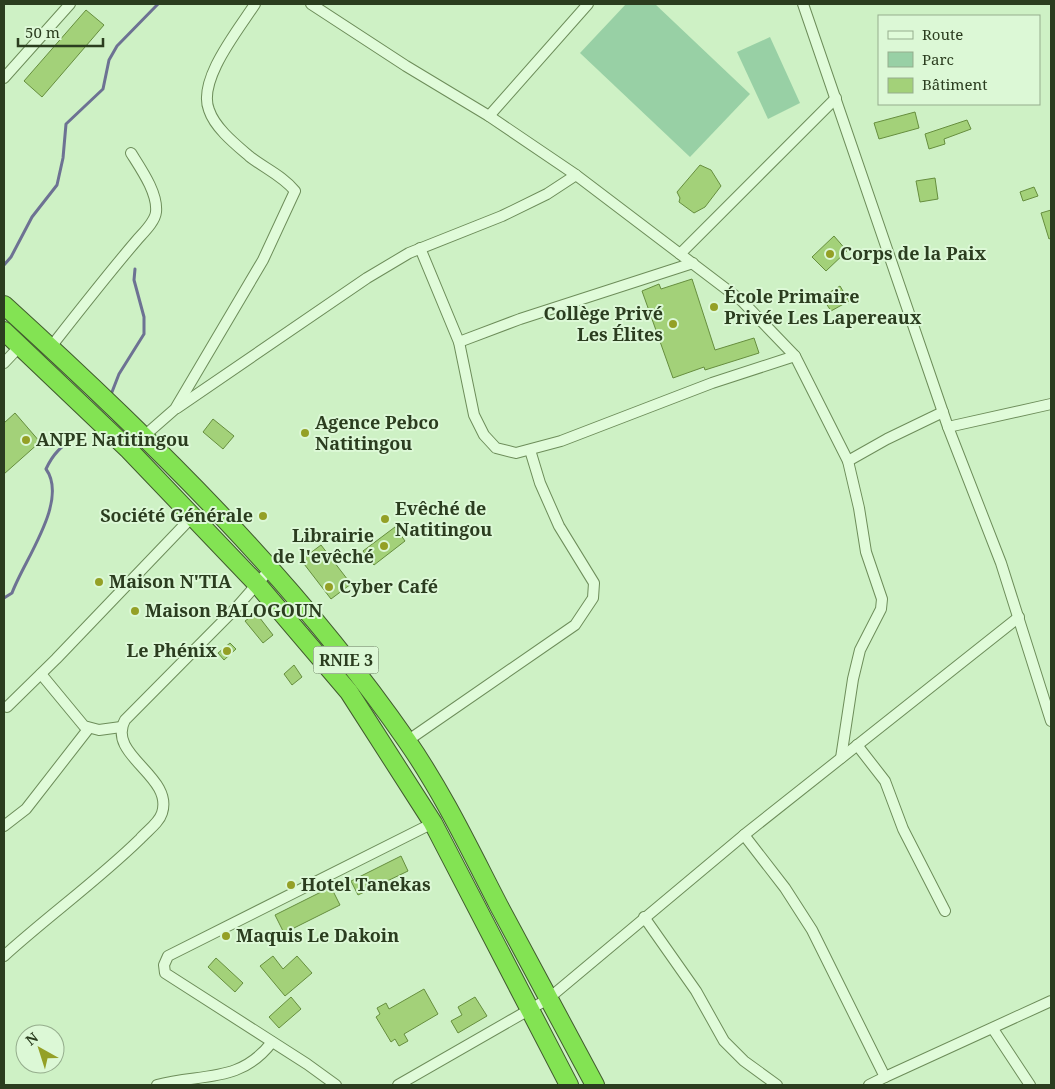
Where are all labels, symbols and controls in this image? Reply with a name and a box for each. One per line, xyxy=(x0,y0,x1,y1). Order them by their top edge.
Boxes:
scale bar xyxy=(18,15,102,47)
legend xyxy=(878,15,1040,105)
text: 50 m xyxy=(25,22,60,42)
text: Route xyxy=(922,24,963,44)
text: Parc xyxy=(922,49,954,69)
text: Bâtiment xyxy=(922,74,988,94)
place label: Corps de la Paix xyxy=(840,241,987,265)
marker: Corps de la Paix xyxy=(824,248,836,260)
place label: École Primaire Privée Les Lapereaux xyxy=(724,284,922,329)
place label: Collège Privé Les Élites xyxy=(543,301,663,346)
marker: École Primaire Privée Les Lapereaux xyxy=(708,301,720,313)
marker: Collège Privé Les Élites xyxy=(667,318,679,330)
place label: Agence Pebco Natitingou xyxy=(315,410,439,455)
place label: ANPE Natitingou xyxy=(36,427,189,451)
marker: Agence Pebco Natitingou xyxy=(299,427,311,439)
marker: ANPE Natitingou xyxy=(20,434,32,446)
place label: Evêché de Natitingou xyxy=(395,496,492,541)
place label: Société Générale xyxy=(100,503,253,527)
marker: Société Générale xyxy=(257,510,269,522)
marker: Evêché de Natitingou xyxy=(379,513,391,525)
place label: Librairie de l'evêché xyxy=(273,523,374,568)
marker: Librairie de l'evêché xyxy=(378,540,390,552)
place label: Maison N'TIA xyxy=(109,569,232,593)
place label: Cyber Café xyxy=(339,574,438,598)
marker: Maison N'TIA xyxy=(93,576,105,588)
marker: Cyber Café xyxy=(323,581,335,593)
place label: Maison BALOGOUN xyxy=(145,598,323,622)
marker: Maison BALOGOUN xyxy=(129,605,141,617)
place label: Le Phénix xyxy=(126,638,217,662)
marker: Le Phénix xyxy=(221,645,233,657)
road number: RNIE 3 xyxy=(314,646,378,674)
place label: Hotel Tanekas xyxy=(301,872,431,896)
marker: Hotel Tanekas xyxy=(285,879,297,891)
place label: Maquis Le Dakoin xyxy=(236,923,399,947)
marker: Maquis Le Dakoin xyxy=(220,930,232,942)
north arrow xyxy=(15,1024,65,1074)
text: N xyxy=(21,1028,42,1049)

